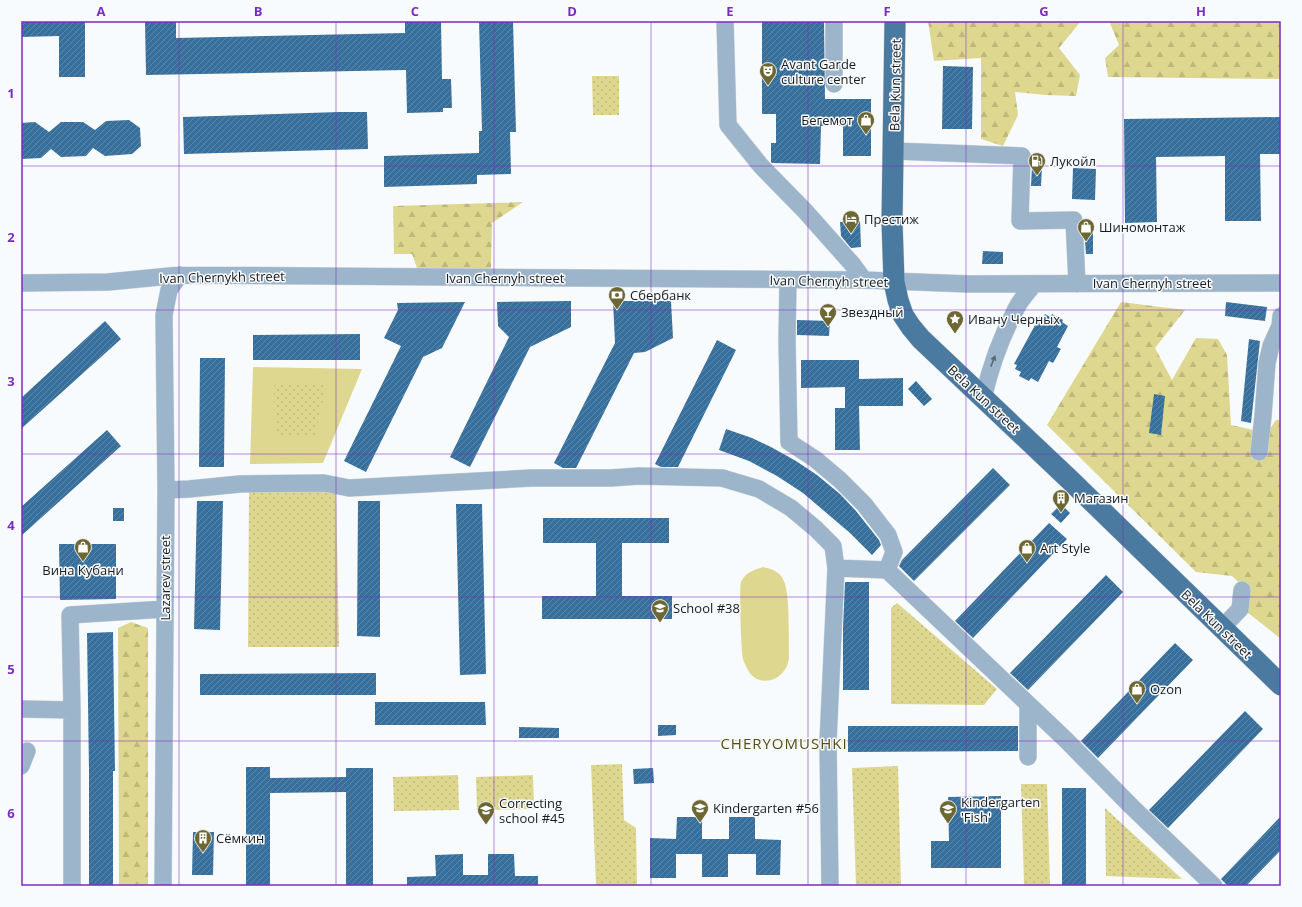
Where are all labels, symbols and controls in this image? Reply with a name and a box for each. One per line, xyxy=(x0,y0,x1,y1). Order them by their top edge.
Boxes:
text: A xyxy=(97,2,106,20)
text: B xyxy=(254,2,263,20)
text: C xyxy=(411,2,419,20)
text: D xyxy=(567,2,577,20)
text: E xyxy=(726,2,734,20)
text: F xyxy=(883,2,891,20)
text: G xyxy=(1039,2,1049,20)
text: H xyxy=(1196,2,1206,20)
street label: Bela Kun street xyxy=(885,38,905,131)
place label: Avant Garde culture center xyxy=(781,55,867,88)
theatre icon: Avant Garde culture center xyxy=(758,61,778,86)
text: 1 xyxy=(7,84,15,102)
shop icon: Бегемот xyxy=(856,110,876,135)
place label: Бегемот xyxy=(801,111,853,129)
fuel station icon: Лукойл xyxy=(1027,151,1047,176)
place label: Лукойл xyxy=(1050,152,1096,170)
hotel icon: Престиж xyxy=(841,209,861,234)
place label: Престиж xyxy=(864,210,919,228)
shop icon: Шиномонтаж xyxy=(1076,217,1096,242)
place label: Шиномонтаж xyxy=(1099,218,1186,236)
text: 2 xyxy=(7,228,15,246)
street label: Ivan Chernykh street xyxy=(159,267,285,287)
street label: Ivan Chernyh street xyxy=(446,269,565,287)
street label: Ivan Chernyh street xyxy=(770,271,889,291)
street label: Ivan Chernyh street xyxy=(1093,274,1212,292)
bank icon: Сбербанк xyxy=(607,285,627,310)
place label: Сбербанк xyxy=(630,286,691,304)
bar icon: Звездный xyxy=(818,302,838,327)
place label: Звездный xyxy=(841,303,904,321)
place icon: Ивану Черных xyxy=(945,309,965,334)
place label: Ивану Черных xyxy=(968,310,1060,328)
one-way arrow xyxy=(991,355,997,367)
street label: Bela Kun street xyxy=(944,361,1024,437)
text: 3 xyxy=(7,372,15,390)
building icon: Магазин xyxy=(1051,488,1071,513)
place label: Магазин xyxy=(1074,489,1129,507)
text: 4 xyxy=(7,516,15,534)
street label: Lazarev street xyxy=(156,535,174,621)
shop icon: Вина Кубани xyxy=(73,537,93,562)
shop icon: Art Style xyxy=(1017,538,1037,563)
place label: Art Style xyxy=(1040,539,1090,557)
place label: Вина Кубани xyxy=(42,561,124,579)
street label: Bela Kun street xyxy=(1178,585,1257,663)
school or university icon: School #38 xyxy=(650,598,670,623)
place label: School #38 xyxy=(673,599,740,617)
text: 5 xyxy=(7,660,15,678)
shop icon: Ozon xyxy=(1127,679,1147,704)
place label: Ozon xyxy=(1150,680,1182,698)
district label: CHERYOMUSHKI xyxy=(720,733,848,753)
place label: Kindergarten 'Fish' xyxy=(961,793,1040,826)
place label: Correcting school #45 xyxy=(499,794,565,827)
school or university icon: Kindergarten #56 xyxy=(690,798,710,823)
place label: Kindergarten #56 xyxy=(713,799,819,817)
school or university icon: Kindergarten 'Fish' xyxy=(938,799,958,824)
school or university icon: Correcting school #45 xyxy=(476,800,496,825)
text: 6 xyxy=(7,804,15,822)
building icon: Сёмкин xyxy=(193,828,213,853)
place label: Сёмкин xyxy=(216,829,264,847)

